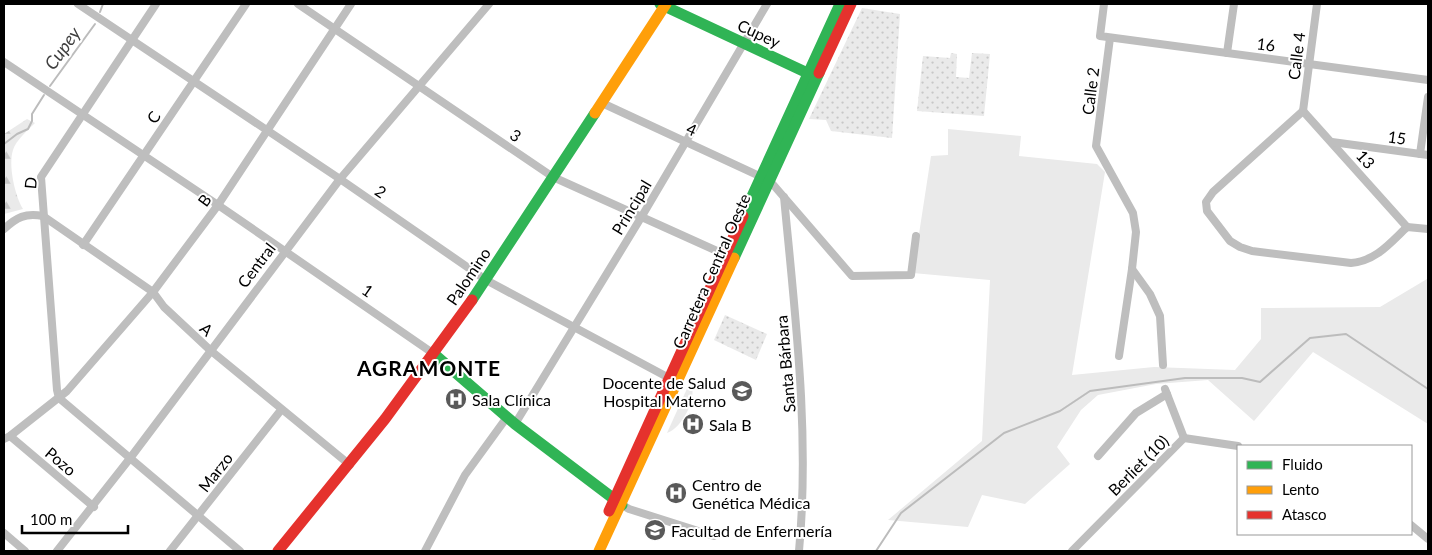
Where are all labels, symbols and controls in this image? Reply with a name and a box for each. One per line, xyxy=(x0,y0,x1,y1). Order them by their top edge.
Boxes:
street label: Cupey xyxy=(735,15,784,51)
water label: Cupey xyxy=(39,22,85,74)
street label: Calle 4 xyxy=(1284,31,1308,81)
street label: 16 xyxy=(1256,33,1276,55)
street label: Calle 2 xyxy=(1078,66,1102,116)
street label: C xyxy=(142,107,164,127)
street label: 4 xyxy=(684,118,700,140)
street label: 3 xyxy=(507,125,525,145)
street label: 15 xyxy=(1386,126,1408,148)
street label: 13 xyxy=(1353,146,1379,172)
street label: D xyxy=(20,176,40,190)
street label: Principal xyxy=(607,176,655,238)
street label: 2 xyxy=(372,181,390,201)
street label: B xyxy=(193,190,215,210)
street label: Carretera Central Oeste xyxy=(668,191,754,351)
street label: Central xyxy=(233,239,279,291)
street label: Palomino xyxy=(442,244,494,308)
street label: 1 xyxy=(359,280,377,300)
street label: Santa Bárbara xyxy=(771,315,799,413)
street label: A xyxy=(197,318,218,340)
district label: AGRAMONTE xyxy=(356,355,501,380)
place label: Docente de Salud Hospital Materno xyxy=(602,373,726,410)
school or university icon: Docente de Salud Hospital Materno xyxy=(730,379,754,403)
hospital icon: Sala Clínica xyxy=(444,387,468,411)
place label: Sala Clínica xyxy=(472,390,551,409)
hospital icon: Sala B xyxy=(681,412,705,436)
place label: Sala B xyxy=(709,415,752,434)
street label: Berliet (10) xyxy=(1104,431,1172,499)
street label: Pozo xyxy=(42,443,80,479)
legend xyxy=(1237,445,1412,535)
street label: Marzo xyxy=(194,449,236,495)
text: Fluido xyxy=(1282,455,1323,473)
place label: Centro de Genética Médica xyxy=(692,475,810,512)
text: Lento xyxy=(1282,480,1319,498)
hospital icon: Centro de Genética Médica xyxy=(664,481,688,505)
scale bar xyxy=(22,502,129,534)
text: Atasco xyxy=(1282,505,1327,523)
text: 100 m xyxy=(30,510,72,528)
school or university icon: Facultad de Enfermería xyxy=(643,518,667,542)
place label: Facultad de Enfermería xyxy=(671,521,832,540)

